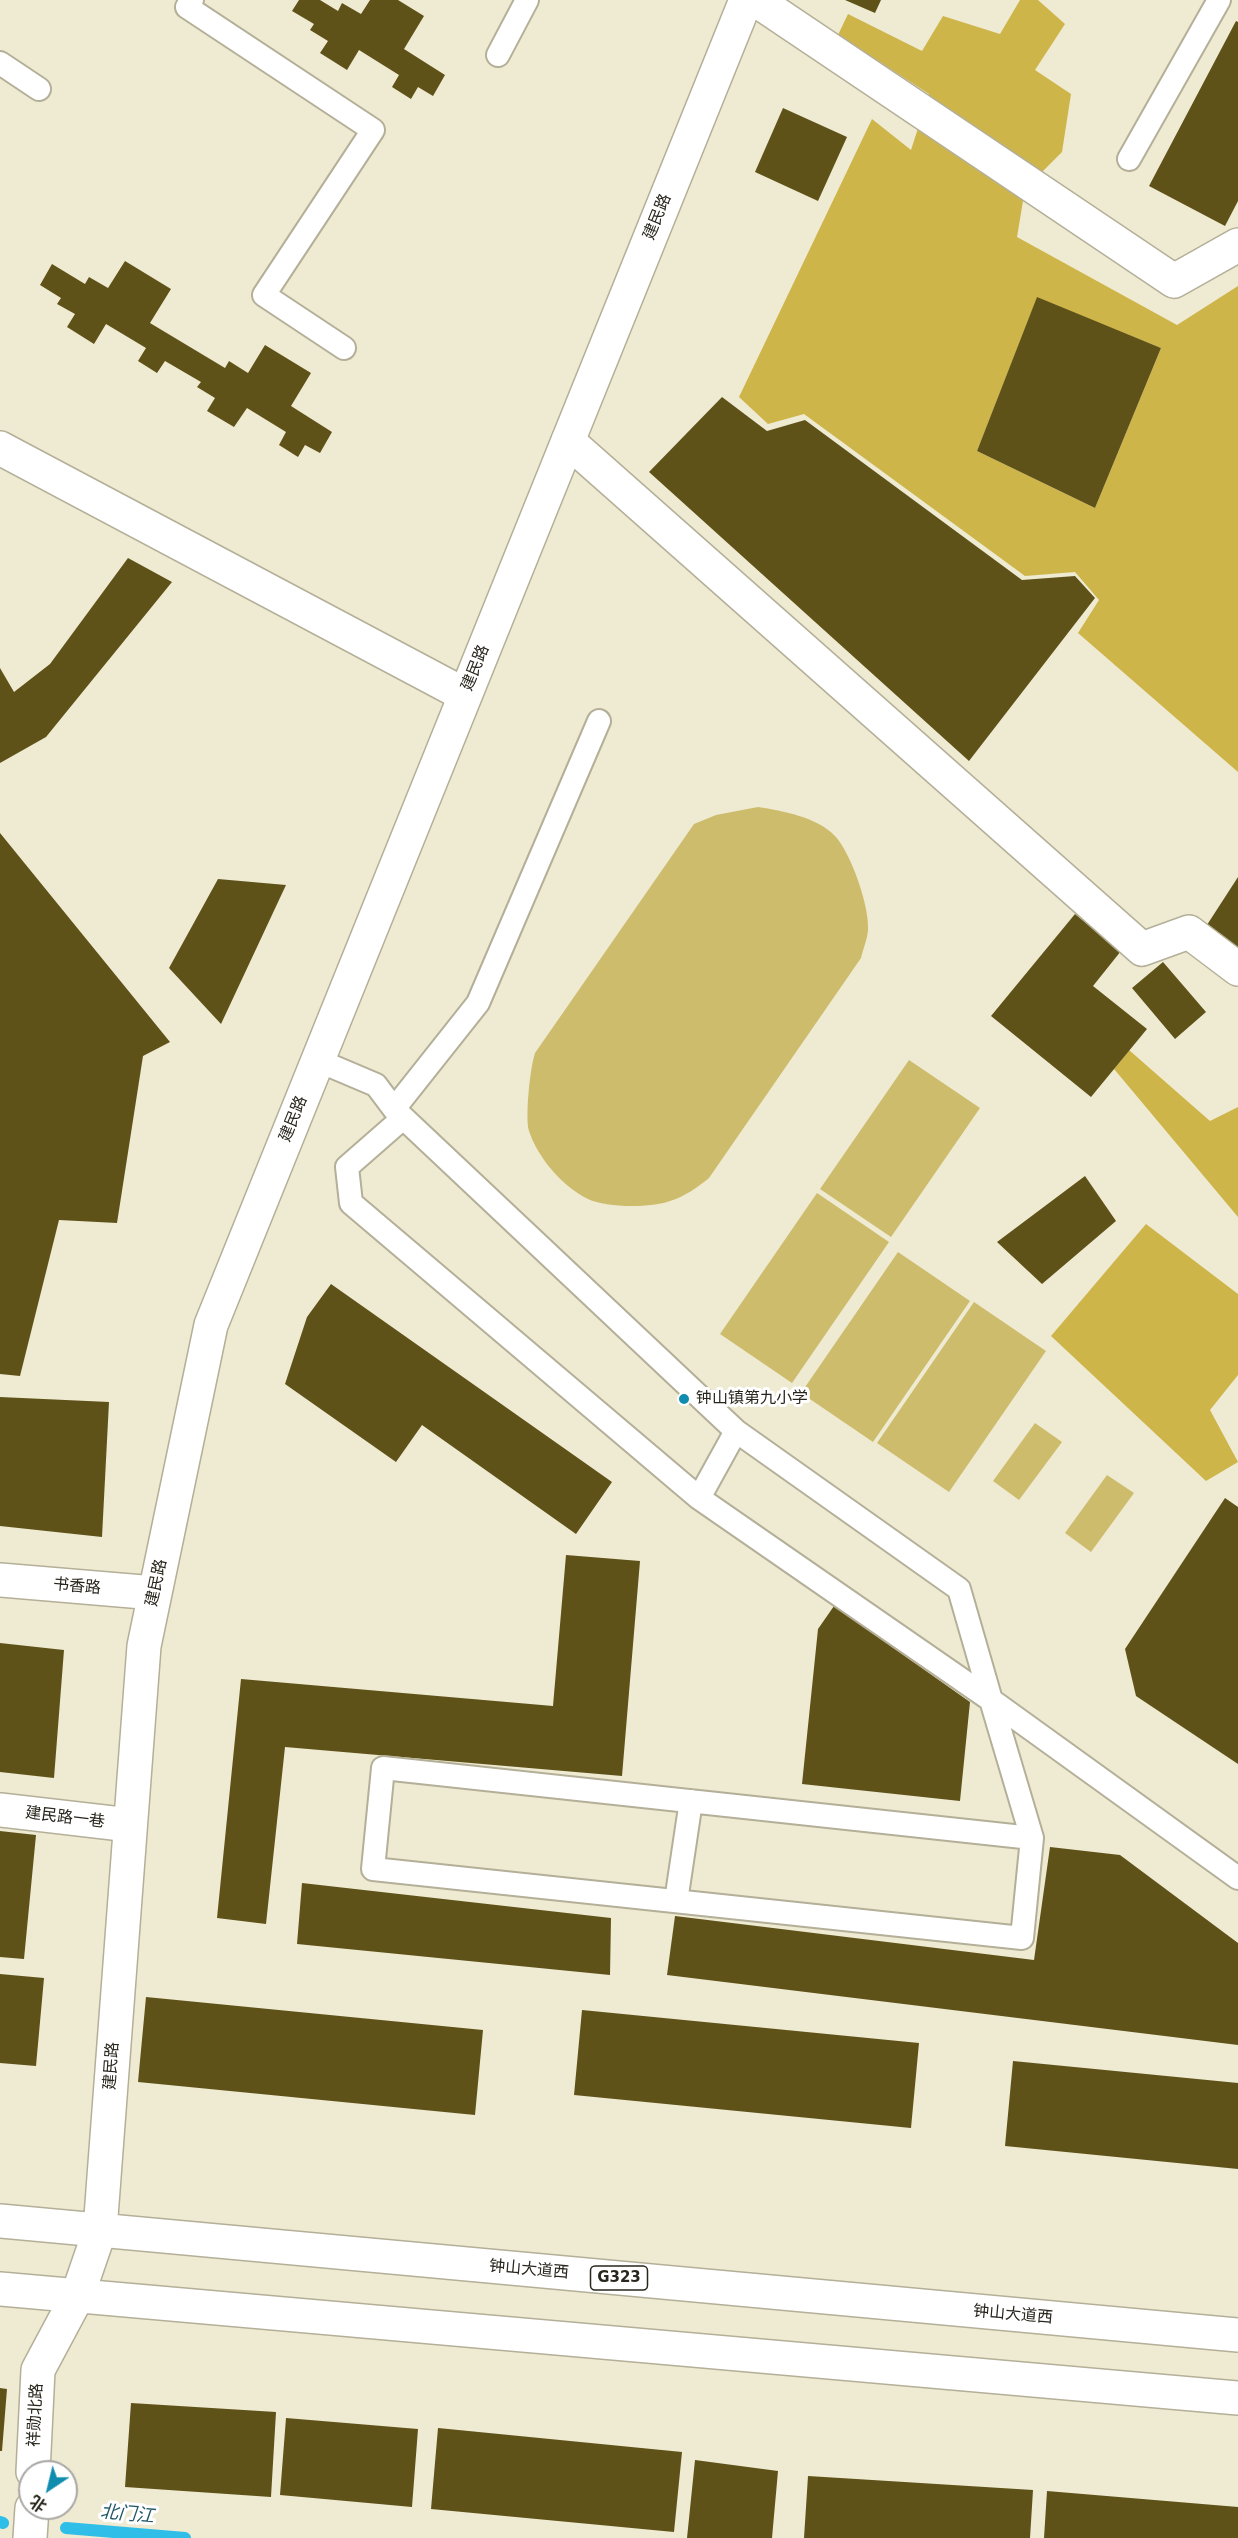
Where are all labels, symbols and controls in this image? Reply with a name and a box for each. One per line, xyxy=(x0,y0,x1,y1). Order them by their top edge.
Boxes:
street label: 建民路 xyxy=(640,191,676,243)
street label: 建民路 xyxy=(458,642,494,694)
street label: 建民路 xyxy=(276,1093,312,1145)
place label: 钟山镇第九小学 xyxy=(696,1389,808,1409)
marker: 钟山镇第九小学 xyxy=(677,1392,691,1406)
street label: 建民路 xyxy=(143,1558,171,1608)
street label: 书香路 xyxy=(52,1575,102,1599)
street label: 建民路一巷 xyxy=(24,1804,106,1832)
street label: 建民路 xyxy=(101,2041,123,2091)
street label: 钟山大道西 xyxy=(488,2257,570,2283)
road number: G323 xyxy=(590,2266,648,2290)
street label: 钟山大道西 xyxy=(972,2302,1054,2328)
street label: 祥勋北路 xyxy=(25,2383,47,2447)
north arrow xyxy=(18,2460,78,2520)
text: 北 xyxy=(27,2491,51,2516)
water label: 北门江 xyxy=(99,2502,155,2528)

